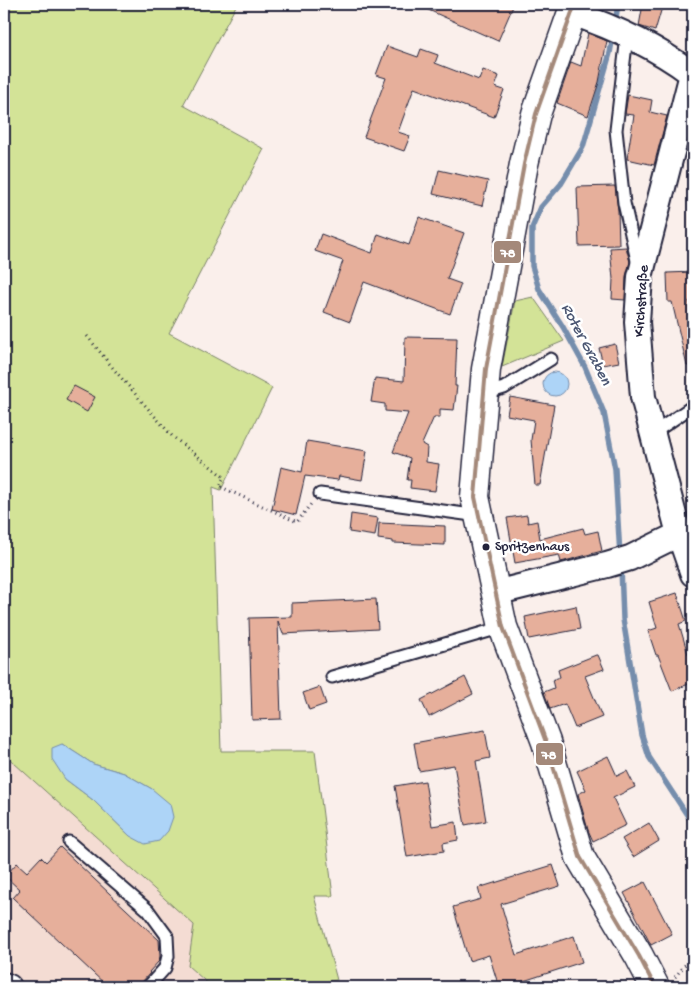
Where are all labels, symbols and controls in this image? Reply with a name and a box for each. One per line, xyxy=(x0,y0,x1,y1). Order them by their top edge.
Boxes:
line badge: 78 xyxy=(493,240,522,264)
text: 78 xyxy=(500,246,516,263)
street label: Kirchstraße xyxy=(631,264,654,338)
water label: Roter Graben xyxy=(556,301,615,389)
place label: Spritzenhaus xyxy=(495,539,570,556)
marker: Spritzenhaus xyxy=(481,542,491,552)
line badge: 78 xyxy=(535,742,564,766)
text: 78 xyxy=(541,748,557,765)

